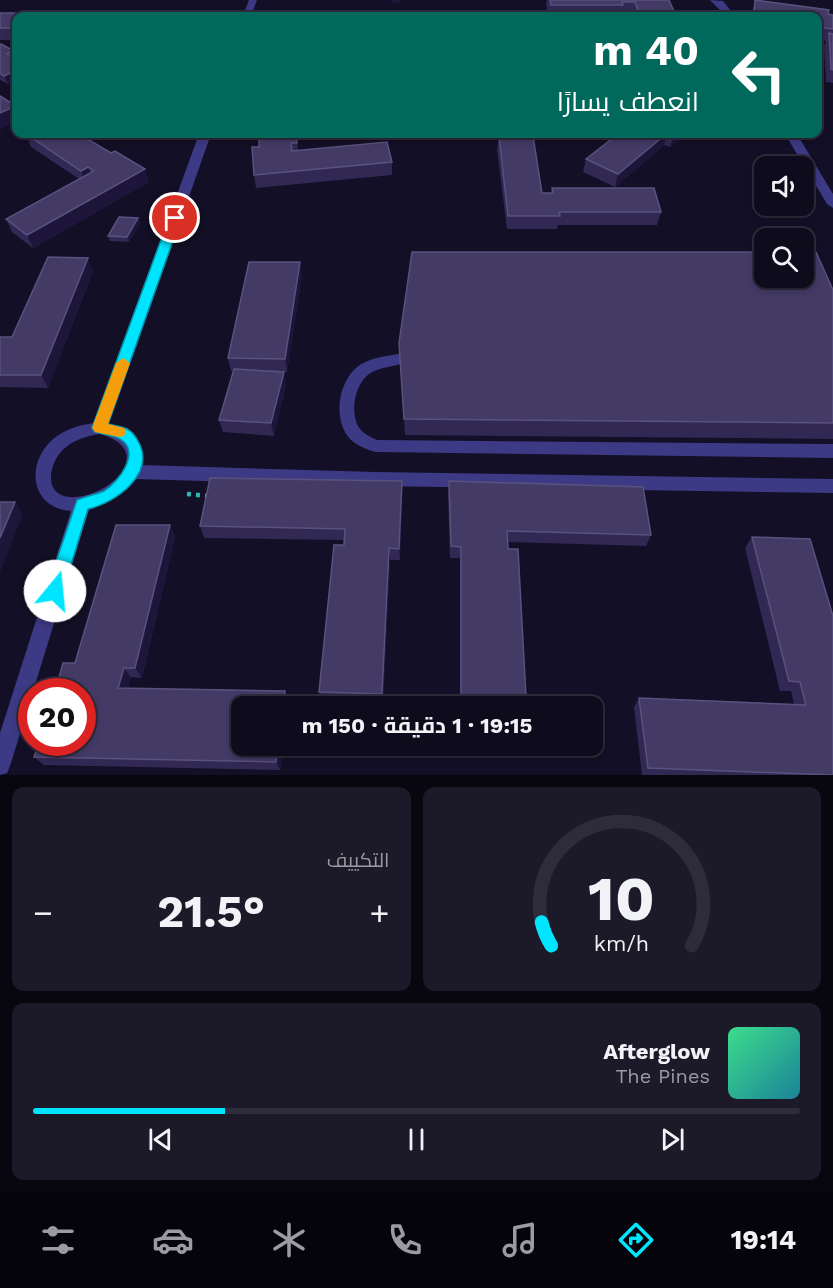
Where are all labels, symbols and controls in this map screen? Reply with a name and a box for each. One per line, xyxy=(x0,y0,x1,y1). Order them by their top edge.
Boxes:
text: 40 m xyxy=(593,26,699,75)
icon: left xyxy=(720,36,798,114)
text: انعطف يسارًا xyxy=(557,86,699,118)
map controls xyxy=(754,156,814,288)
button: sound xyxy=(754,156,814,216)
pin xyxy=(149,192,200,243)
icon: arrive xyxy=(158,201,191,234)
button: search xyxy=(754,228,814,288)
position arrow xyxy=(23,559,87,623)
speed limit sign: 20 xyxy=(18,678,96,756)
text: 19:15 · 1 دقيقة · 150 m xyxy=(302,713,532,738)
text: التكييف xyxy=(327,848,390,872)
text: 10 xyxy=(588,862,655,935)
text: 21.5° xyxy=(157,885,265,938)
text: − xyxy=(33,893,53,932)
text: + xyxy=(370,893,390,932)
text: km/h xyxy=(594,931,649,956)
text: Afterglow xyxy=(603,1039,710,1064)
text: The Pines xyxy=(616,1064,710,1088)
icon: previous xyxy=(144,1123,177,1156)
icon: pause xyxy=(400,1123,433,1156)
icon: next xyxy=(656,1123,689,1156)
icon: filters xyxy=(37,1219,79,1261)
icon: car xyxy=(152,1219,194,1261)
icon: climate xyxy=(268,1219,310,1261)
icon: phone xyxy=(384,1219,426,1261)
icon: music xyxy=(499,1219,541,1261)
icon: directions xyxy=(615,1219,657,1261)
text: 19:14 xyxy=(731,1224,796,1256)

